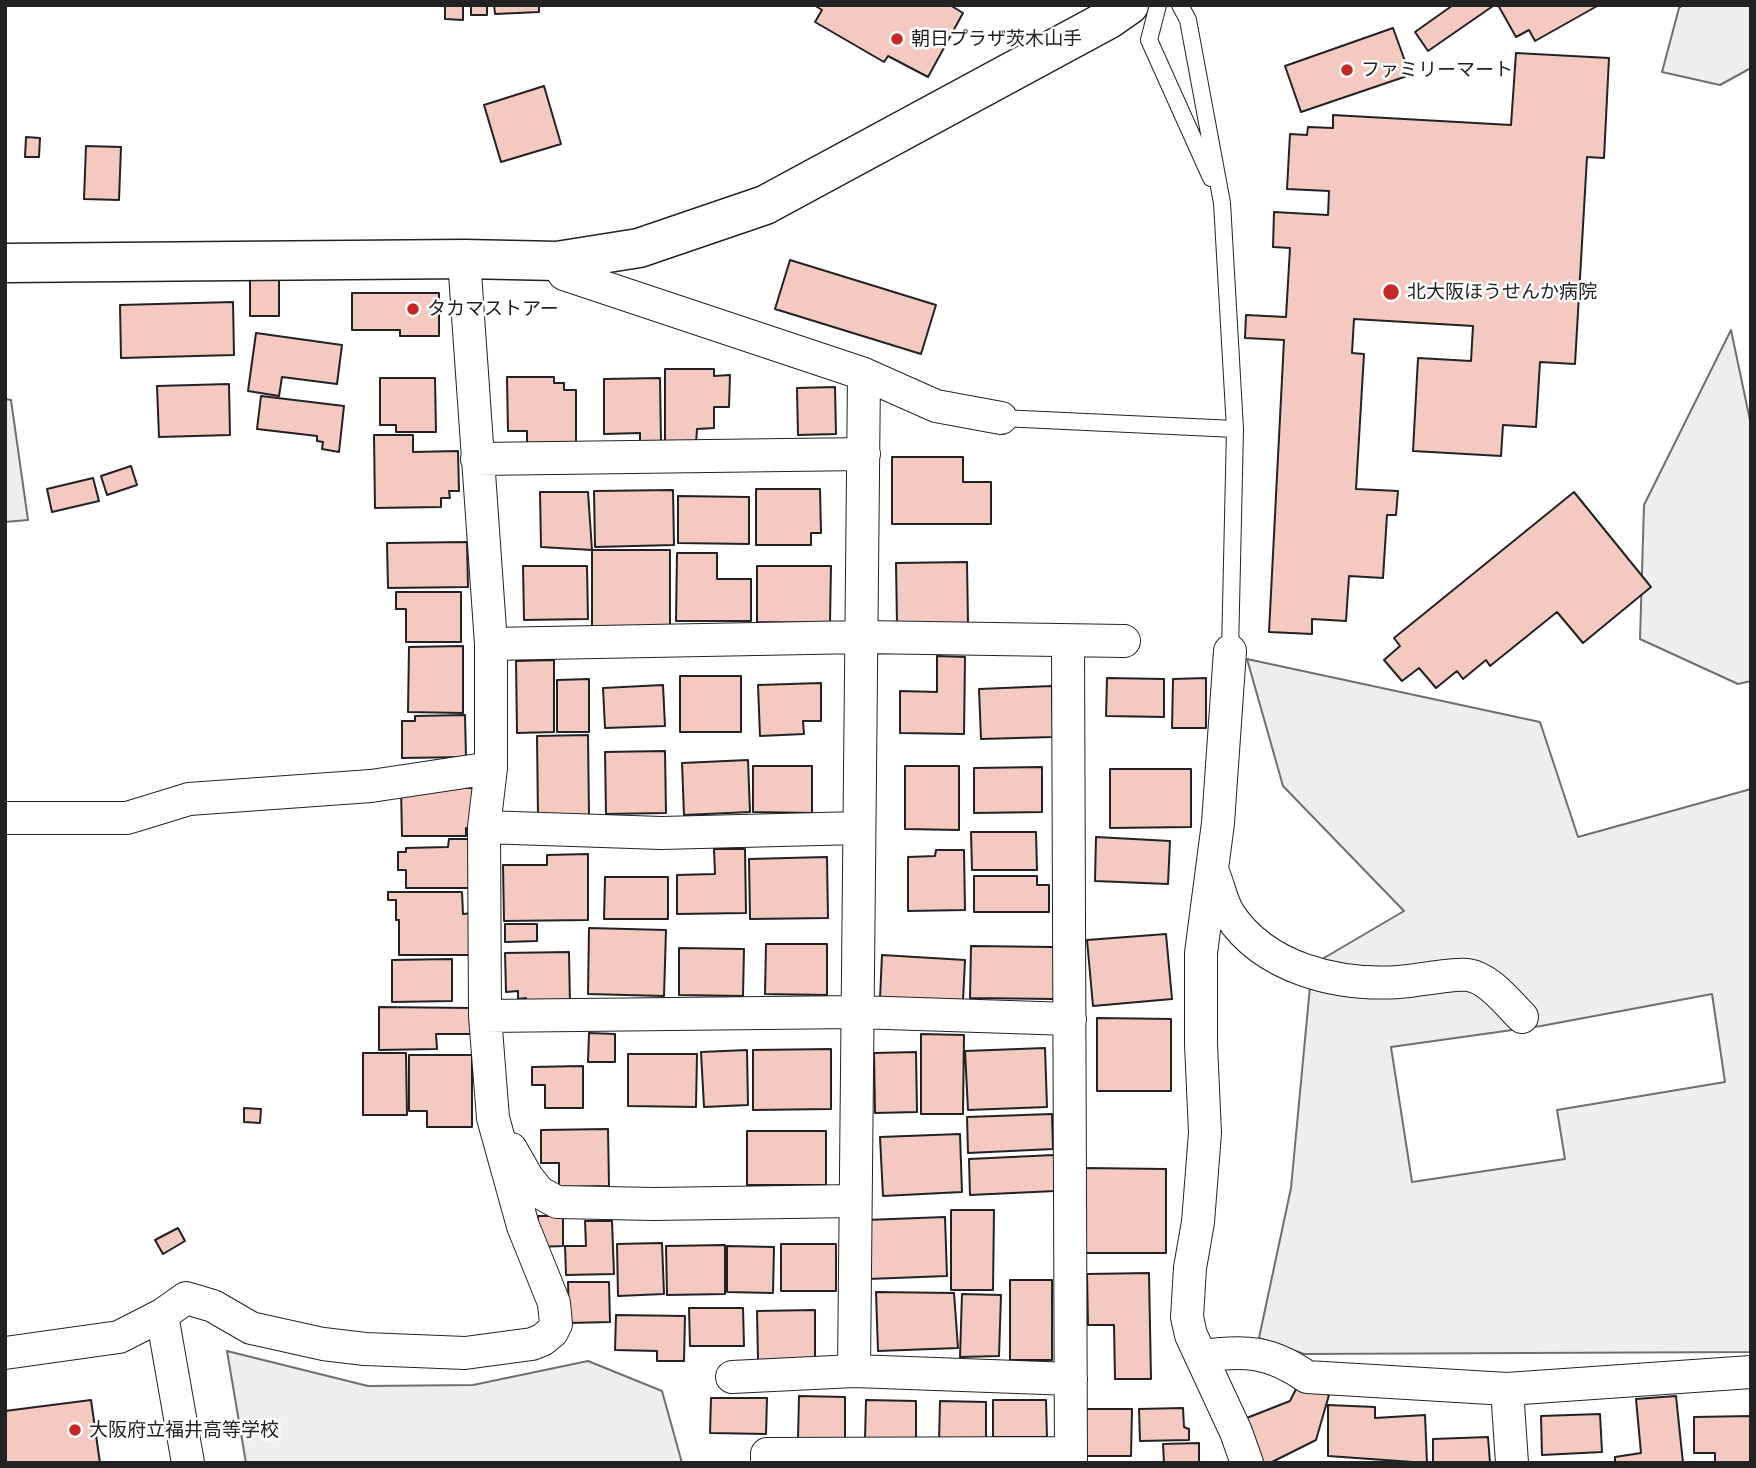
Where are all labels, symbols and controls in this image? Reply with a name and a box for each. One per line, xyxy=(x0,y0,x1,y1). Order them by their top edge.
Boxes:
place label: 朝日プラザ茨木山手 xyxy=(911,28,1082,50)
marker: 朝日プラザ茨木山手 xyxy=(889,31,905,47)
place label: ファミリーマート xyxy=(1361,59,1513,81)
marker: ファミリーマート xyxy=(1339,62,1355,78)
place label: 北大阪ほうせんか病院 xyxy=(1407,281,1597,303)
marker: 北大阪ほうせんか病院 xyxy=(1381,282,1401,302)
place label: タカマストアー xyxy=(427,298,559,320)
marker: タカマストアー xyxy=(405,301,421,317)
place label: 大阪府立福井高等学校 xyxy=(89,1419,279,1441)
marker: 大阪府立福井高等学校 xyxy=(67,1422,83,1438)

